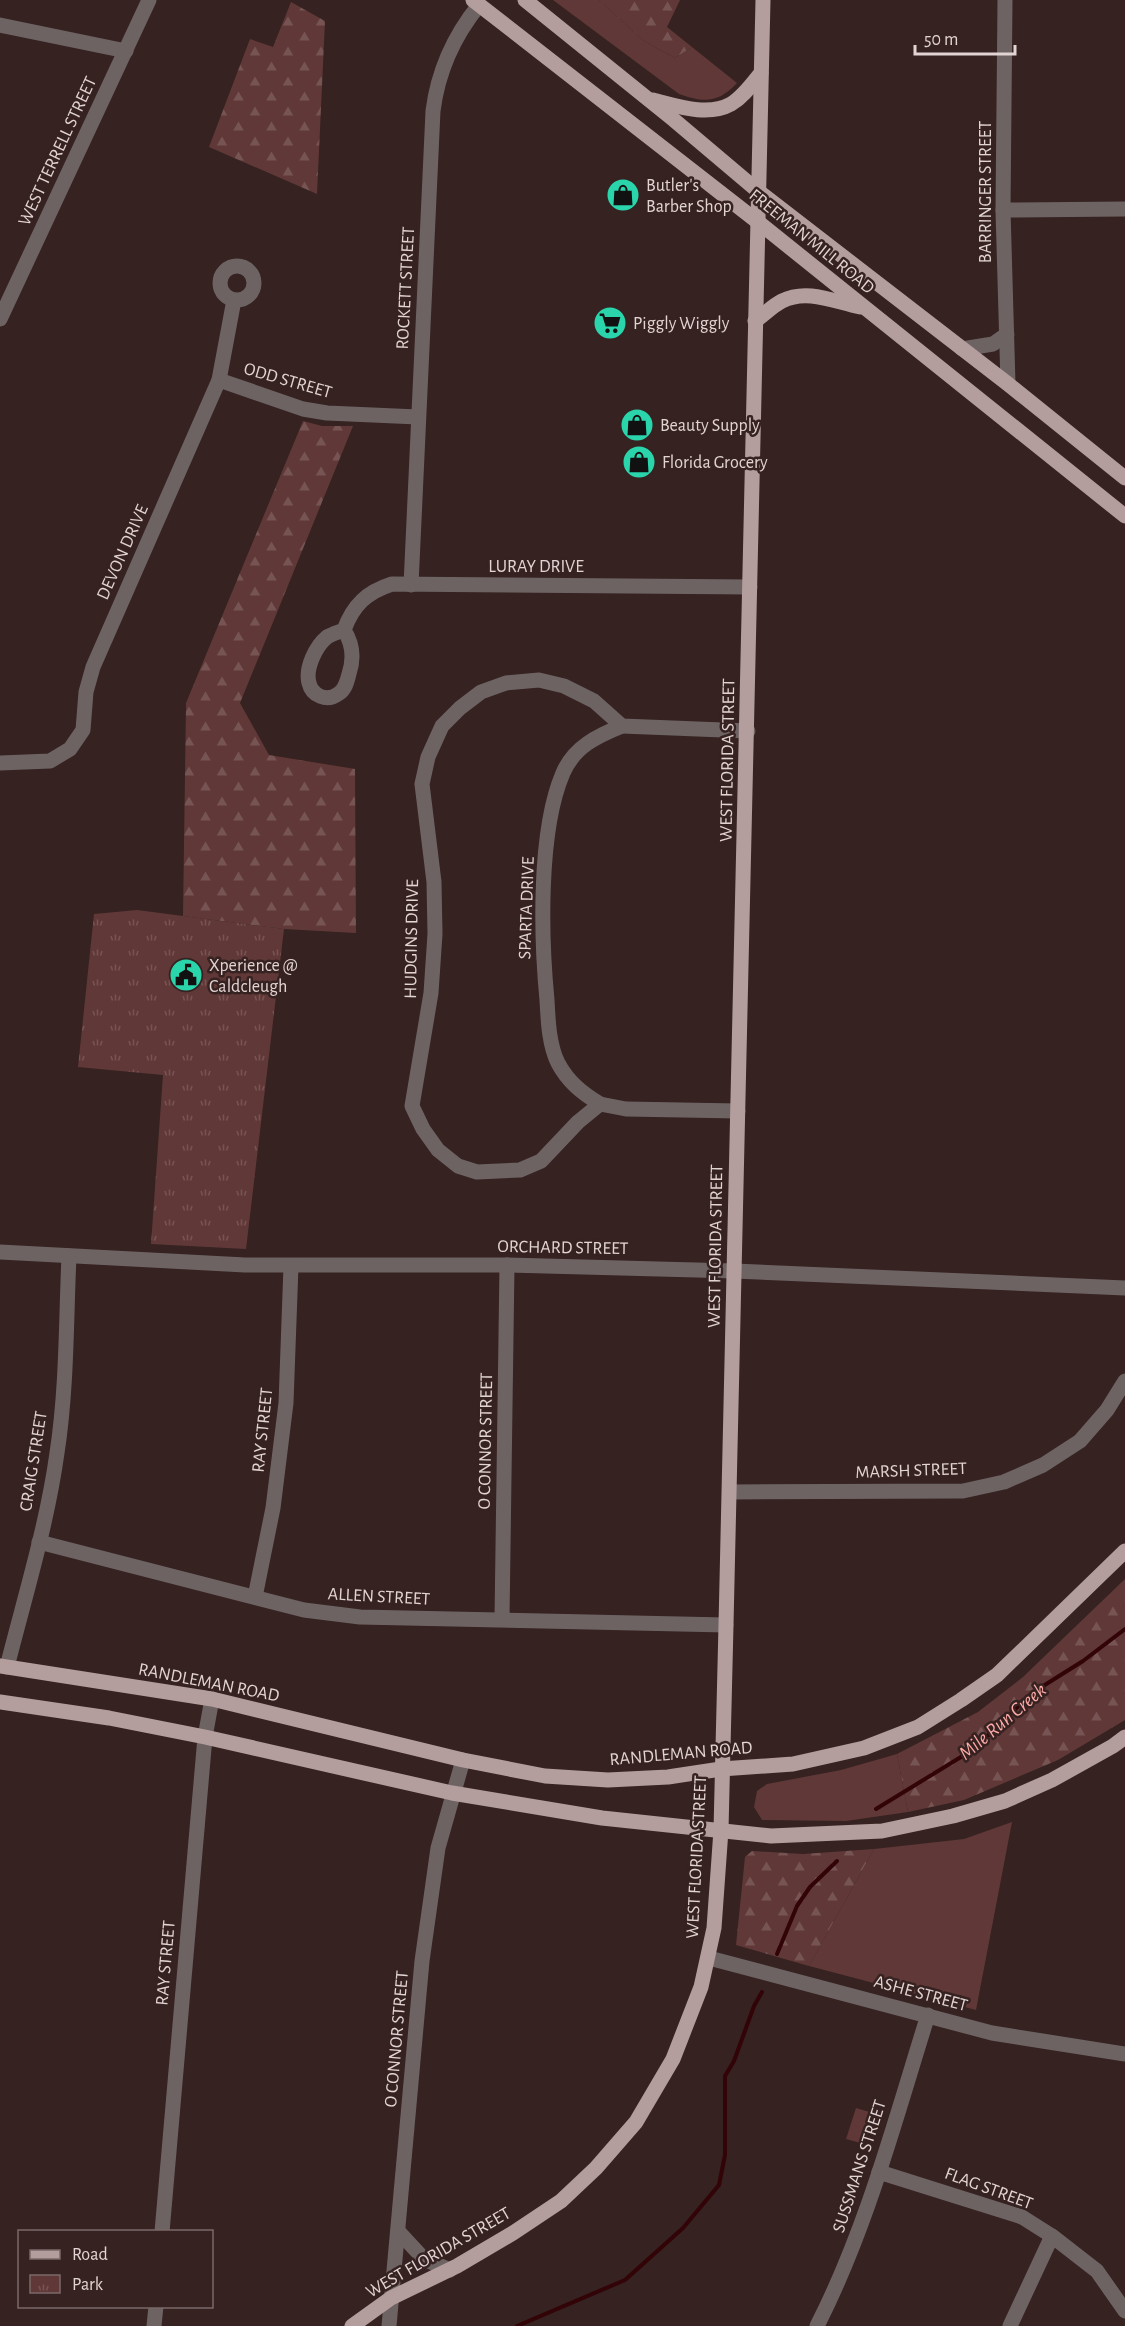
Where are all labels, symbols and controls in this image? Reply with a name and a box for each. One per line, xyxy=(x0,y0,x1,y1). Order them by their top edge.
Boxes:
scale bar xyxy=(915,18,1016,56)
text: 50 m xyxy=(924,31,958,49)
street label: WEST TERRELL STREET xyxy=(16,74,100,229)
street label: BARRINGER STREET xyxy=(977,121,995,263)
shop icon: Butler's Barber Shop xyxy=(605,177,641,213)
place label: Butler's Barber Shop xyxy=(646,177,732,216)
street label: FREEMAN MILL ROAD xyxy=(745,186,877,298)
street label: ROCKETT STREET xyxy=(394,226,418,350)
supermarket icon: Piggly Wiggly xyxy=(592,305,628,341)
place label: Piggly Wiggly xyxy=(633,315,730,333)
street label: ODD STREET xyxy=(242,360,334,402)
shop icon: Beauty Supply xyxy=(619,407,655,443)
place label: Beauty Supply xyxy=(660,417,760,435)
shop icon: Florida Grocery xyxy=(621,444,657,480)
place label: Florida Grocery xyxy=(662,454,768,472)
street label: DEVON DRIVE xyxy=(94,502,152,603)
street label: LURAY DRIVE xyxy=(488,558,584,576)
street label: WEST FLORIDA STREET xyxy=(718,678,738,842)
street label: SPARTA DRIVE xyxy=(516,856,538,960)
street label: HUDGINS DRIVE xyxy=(402,879,422,999)
public building icon: Xperience @ Caldcleugh xyxy=(168,957,204,993)
place label: Xperience @ Caldcleugh xyxy=(209,957,298,996)
street label: WEST FLORIDA STREET xyxy=(706,1164,726,1328)
street label: ORCHARD STREET xyxy=(497,1238,629,1258)
street label: O CONNOR STREET xyxy=(476,1372,496,1510)
street label: RAY STREET xyxy=(250,1387,276,1473)
street label: CRAIG STREET xyxy=(17,1410,51,1513)
street label: MARSH STREET xyxy=(855,1460,967,1482)
street label: ALLEN STREET xyxy=(327,1585,431,1609)
street label: RANDLEMAN ROAD xyxy=(137,1660,281,1705)
water label: Mile Run Creek xyxy=(955,1680,1050,1764)
street label: RANDLEMAN ROAD xyxy=(609,1739,753,1769)
street label: WEST FLORIDA STREET xyxy=(684,1775,710,1939)
street label: RAY STREET xyxy=(153,1920,179,2006)
street label: O CONNOR STREET xyxy=(382,1970,412,2108)
street label: ASHE STREET xyxy=(872,1973,970,2015)
street label: SUSSMANS STREET xyxy=(830,2098,890,2235)
street label: FLAG STREET xyxy=(942,2165,1035,2213)
street label: WEST FLORIDA STREET xyxy=(363,2204,514,2302)
legend xyxy=(18,2230,213,2308)
text: Road xyxy=(72,2246,108,2264)
text: Park xyxy=(72,2276,104,2294)

